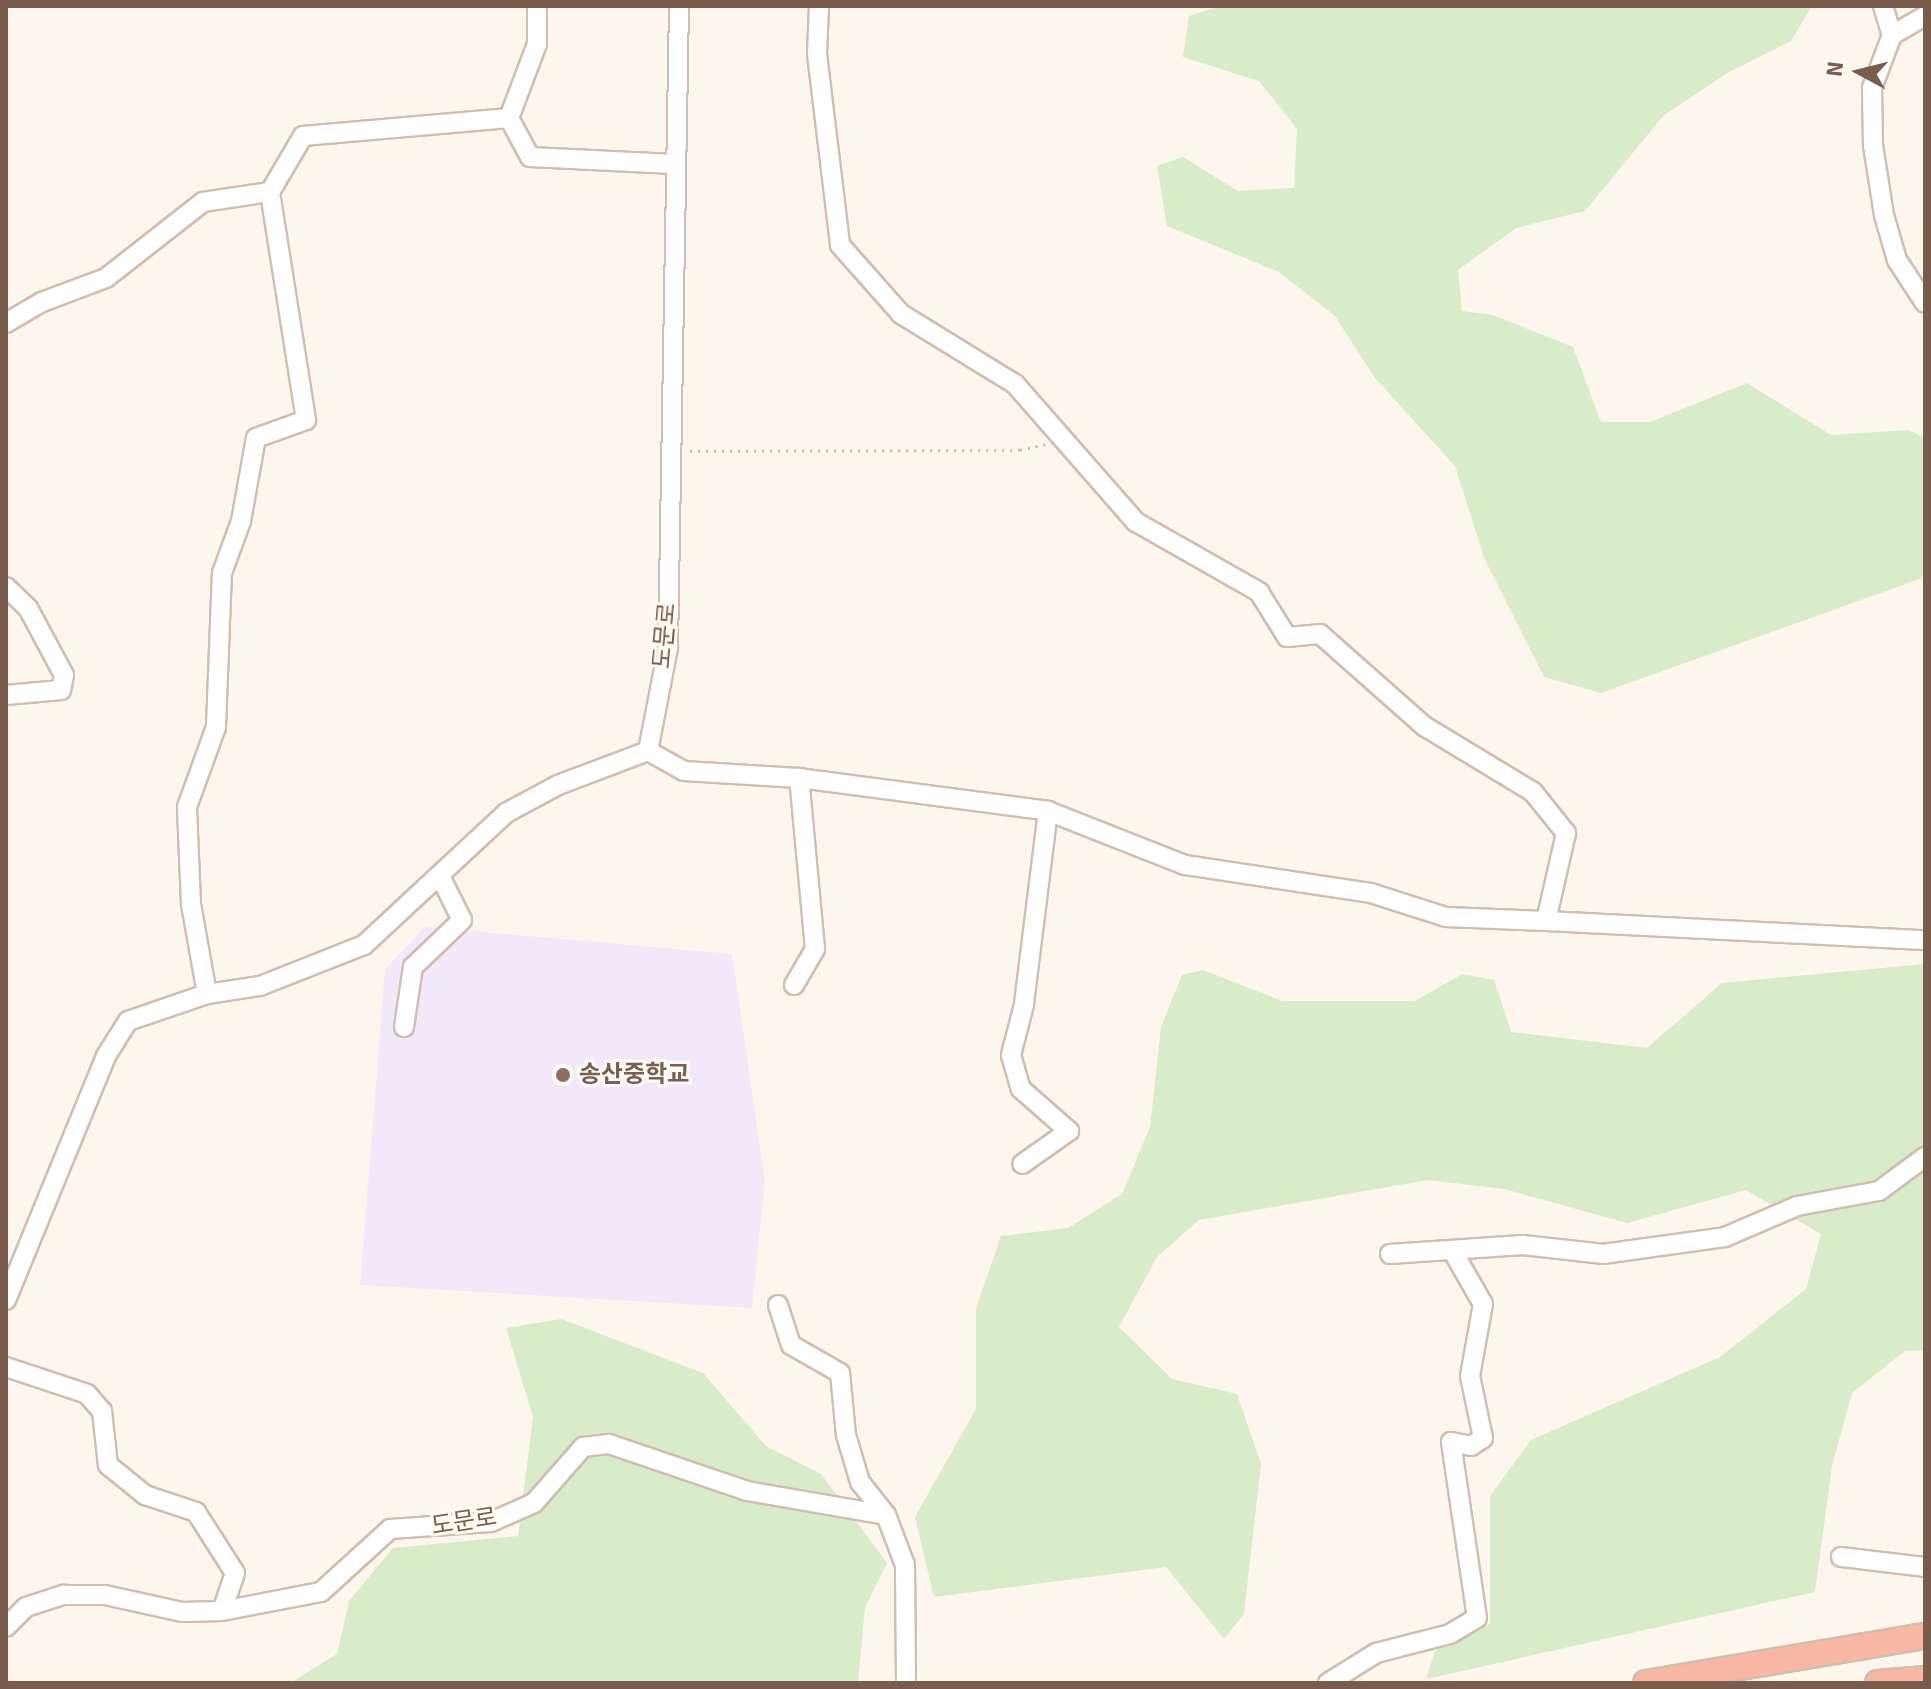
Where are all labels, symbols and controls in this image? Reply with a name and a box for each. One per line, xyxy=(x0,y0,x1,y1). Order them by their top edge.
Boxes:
north arrow xyxy=(1819,32,1899,112)
text: N xyxy=(1820,60,1849,78)
street label: 도문로 xyxy=(648,602,682,670)
place label: 송산중학교 xyxy=(579,1061,689,1089)
marker: 송산중학교 xyxy=(554,1066,572,1084)
street label: 도문로 xyxy=(429,1503,499,1541)

